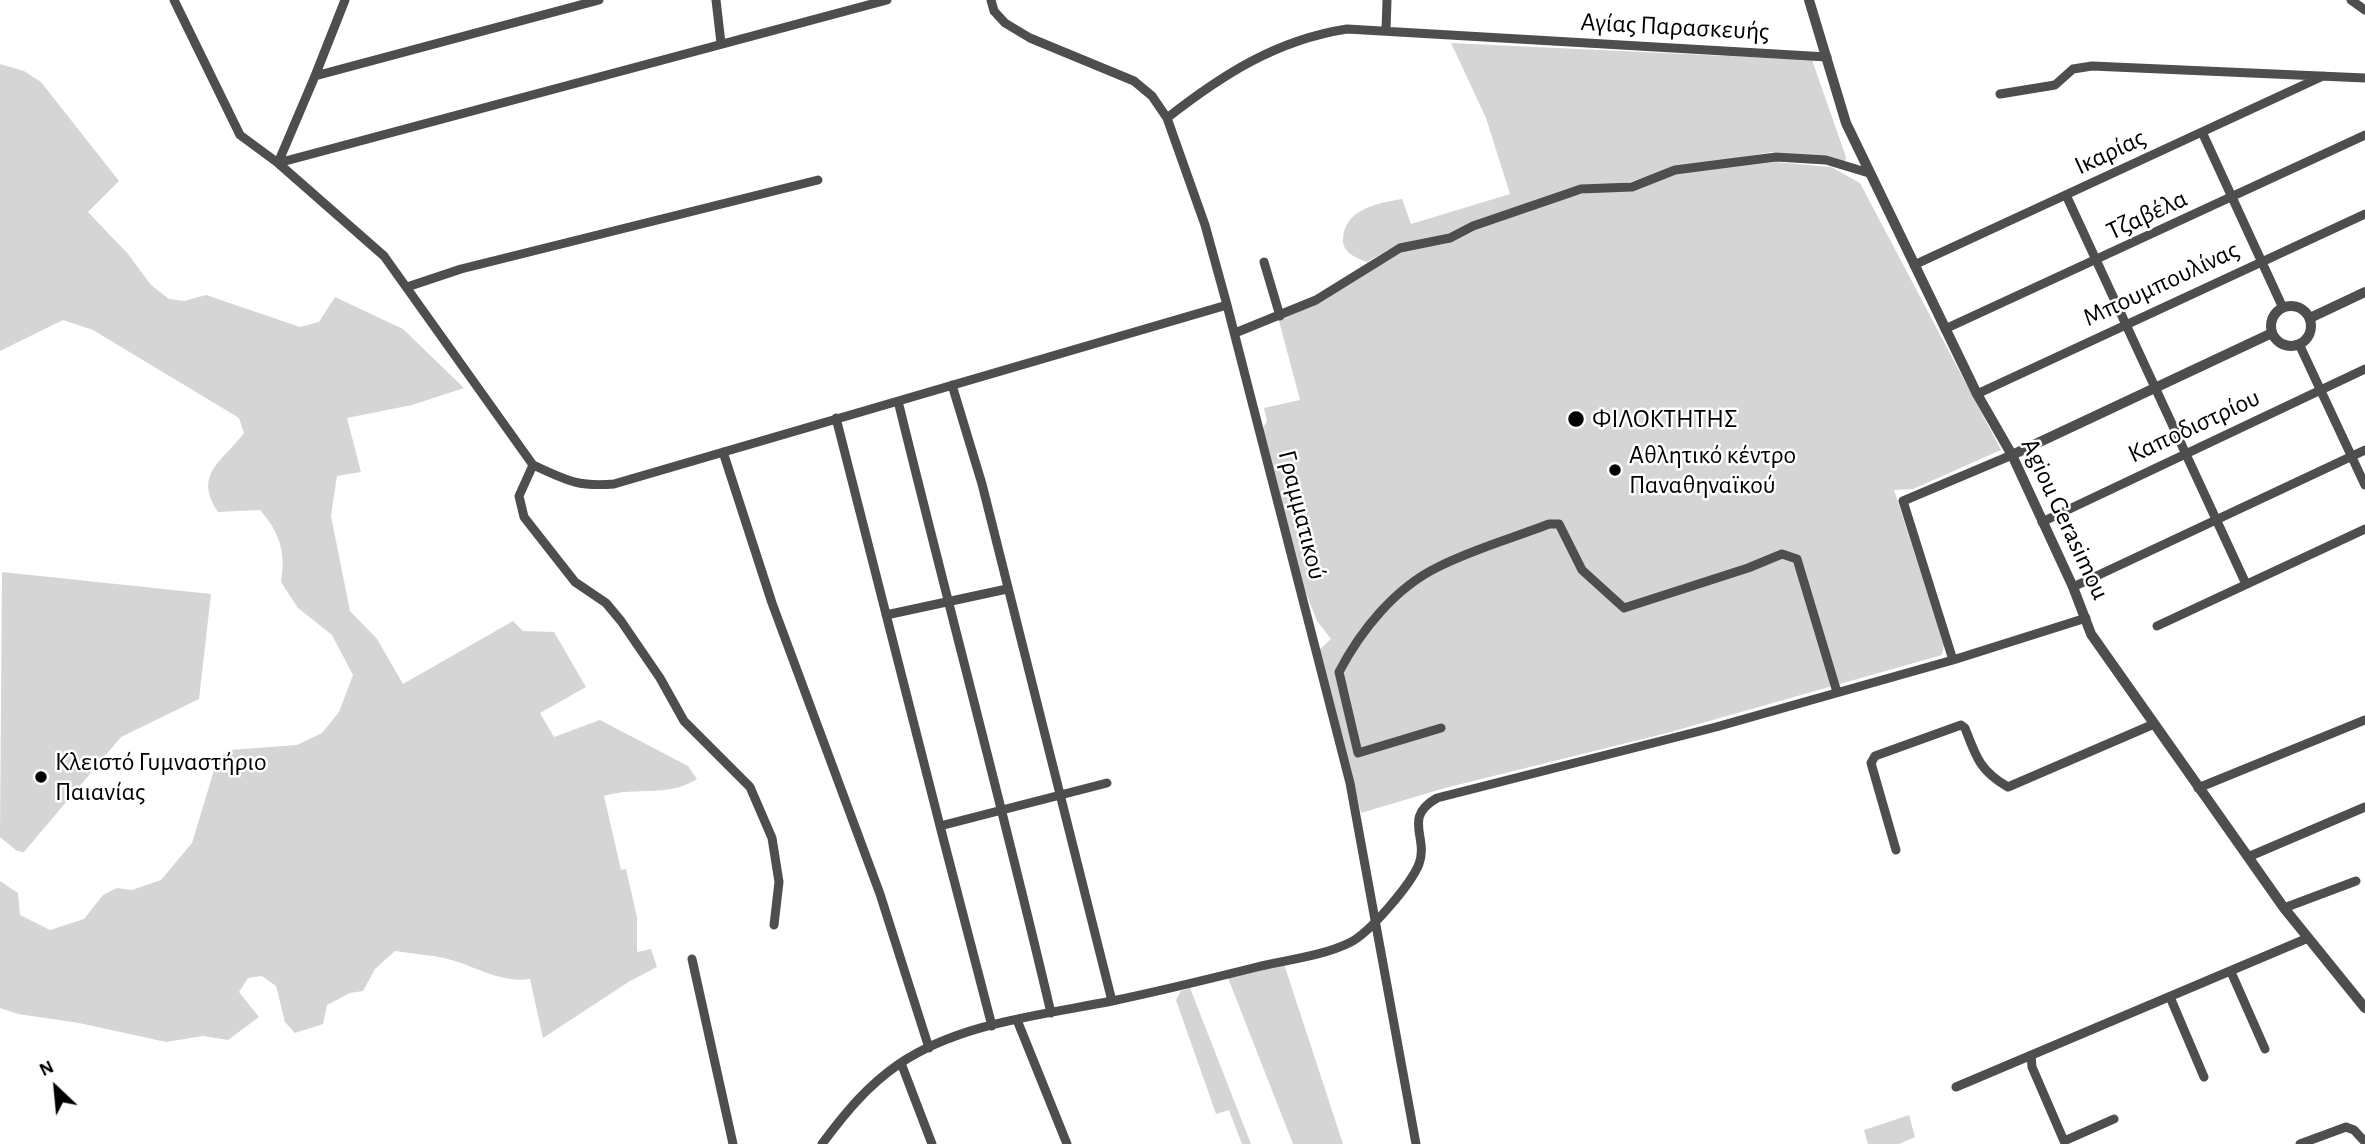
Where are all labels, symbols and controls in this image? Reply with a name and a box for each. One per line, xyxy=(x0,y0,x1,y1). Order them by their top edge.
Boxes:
street label: Αγίας Παρασκευής xyxy=(1580,6,1770,48)
street label: Ικαρίας xyxy=(2070,122,2150,182)
street label: Τζαβέλα xyxy=(2102,183,2192,247)
street label: Μπουμπουλίνας xyxy=(2078,234,2244,334)
street label: Καποδιστρίου xyxy=(2123,382,2265,470)
place label: ΦΙΛΟΚΤΗΤΗΣ xyxy=(1592,403,1737,435)
marker: ΦΙΛΟΚΤΗΤΗΣ xyxy=(1566,409,1586,429)
street label: Agiou Gerasimou xyxy=(2014,433,2116,605)
place label: Αθλητικό κέντρο Παναθηναϊκού xyxy=(1629,439,1796,500)
street label: Γραμματικού xyxy=(1271,447,1333,583)
marker: Αθλητικό κέντρο Παναθηναϊκού xyxy=(1607,462,1623,478)
place label: Κλειστό Γυμναστήριο Παιανίας xyxy=(55,746,267,808)
marker: Κλειστό Γυμναστήριο Παιανίας xyxy=(33,769,49,785)
north arrow xyxy=(21,1053,91,1123)
text: N xyxy=(36,1057,57,1080)

